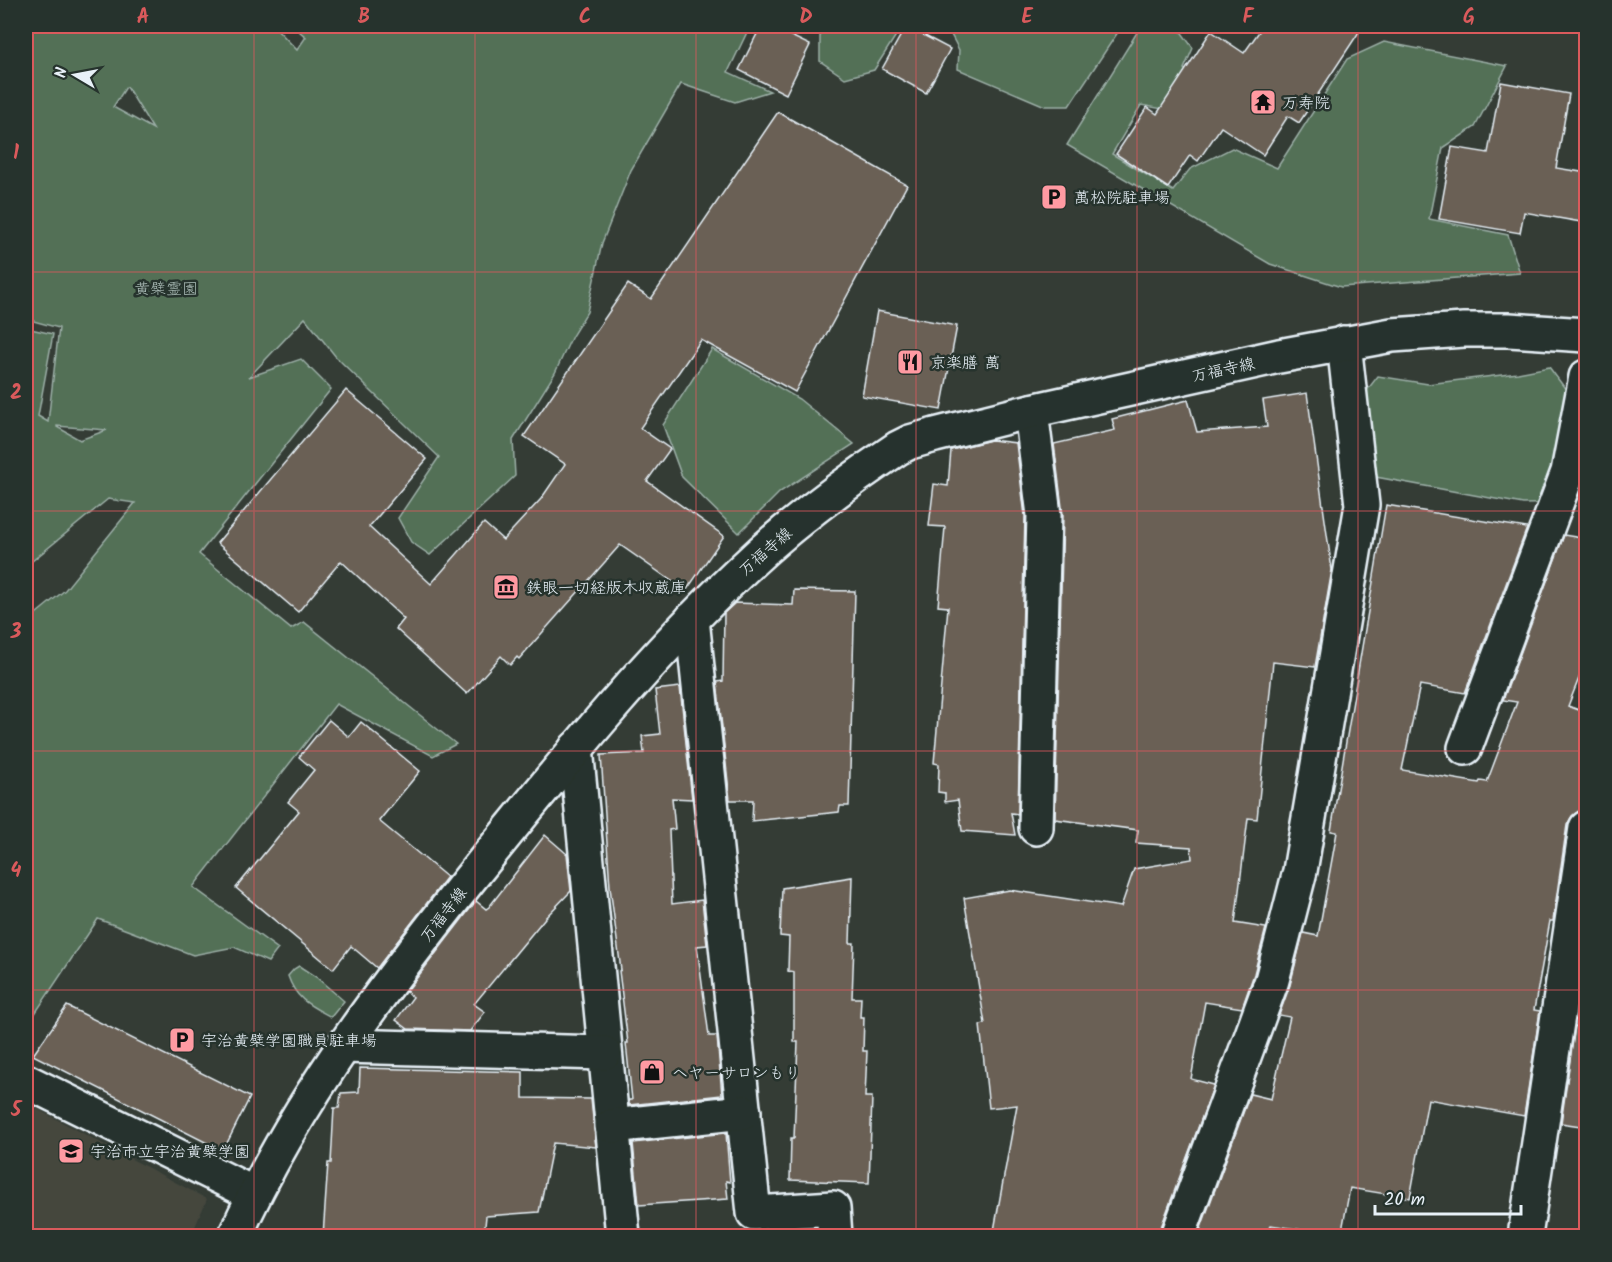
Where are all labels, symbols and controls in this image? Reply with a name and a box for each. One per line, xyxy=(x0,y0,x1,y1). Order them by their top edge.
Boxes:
text: A xyxy=(137,2,149,34)
text: B xyxy=(358,2,370,34)
text: C xyxy=(579,2,591,34)
text: D xyxy=(799,2,813,34)
text: E xyxy=(1021,2,1033,34)
text: F xyxy=(1243,2,1255,34)
text: G xyxy=(1463,2,1475,34)
north arrow xyxy=(45,45,105,105)
text: N xyxy=(49,66,75,80)
temple icon: 万寿院 xyxy=(1248,87,1278,117)
place label: 万寿院 xyxy=(1282,91,1330,116)
text: 1 xyxy=(13,138,19,170)
parking icon: 萬松院駐車場 xyxy=(1039,182,1069,212)
place label: 萬松院駐車場 xyxy=(1074,186,1170,211)
park label: 黄檗霊園 xyxy=(134,277,198,302)
restaurant icon: 京楽膳 萬 xyxy=(895,347,925,377)
place label: 京楽膳 萬 xyxy=(930,351,1000,376)
street label: 万福寺線 xyxy=(1189,352,1257,389)
text: 2 xyxy=(10,378,22,410)
street label: 万福寺線 xyxy=(734,522,798,583)
museum icon: 鉄眼一切経版木収蔵庫 xyxy=(491,572,521,602)
place label: 鉄眼一切経版木収蔵庫 xyxy=(526,576,686,601)
text: 3 xyxy=(10,617,22,649)
text: 4 xyxy=(11,856,22,888)
street label: 万福寺線 xyxy=(415,882,474,948)
parking icon: 宇治黄檗学園職員駐車場 xyxy=(167,1025,197,1055)
place label: 宇治黄檗学園職員駐車場 xyxy=(201,1029,377,1054)
shop icon: ヘヤーサロンもり xyxy=(637,1057,667,1087)
place label: ヘヤーサロンもり xyxy=(672,1061,801,1086)
text: 5 xyxy=(10,1095,23,1127)
school or university icon: 宇治市立宇治黄檗学園 xyxy=(56,1136,86,1166)
place label: 宇治市立宇治黄檗学園 xyxy=(90,1140,250,1165)
scale bar xyxy=(1375,1178,1520,1216)
text: 20 m xyxy=(1384,1186,1425,1215)

